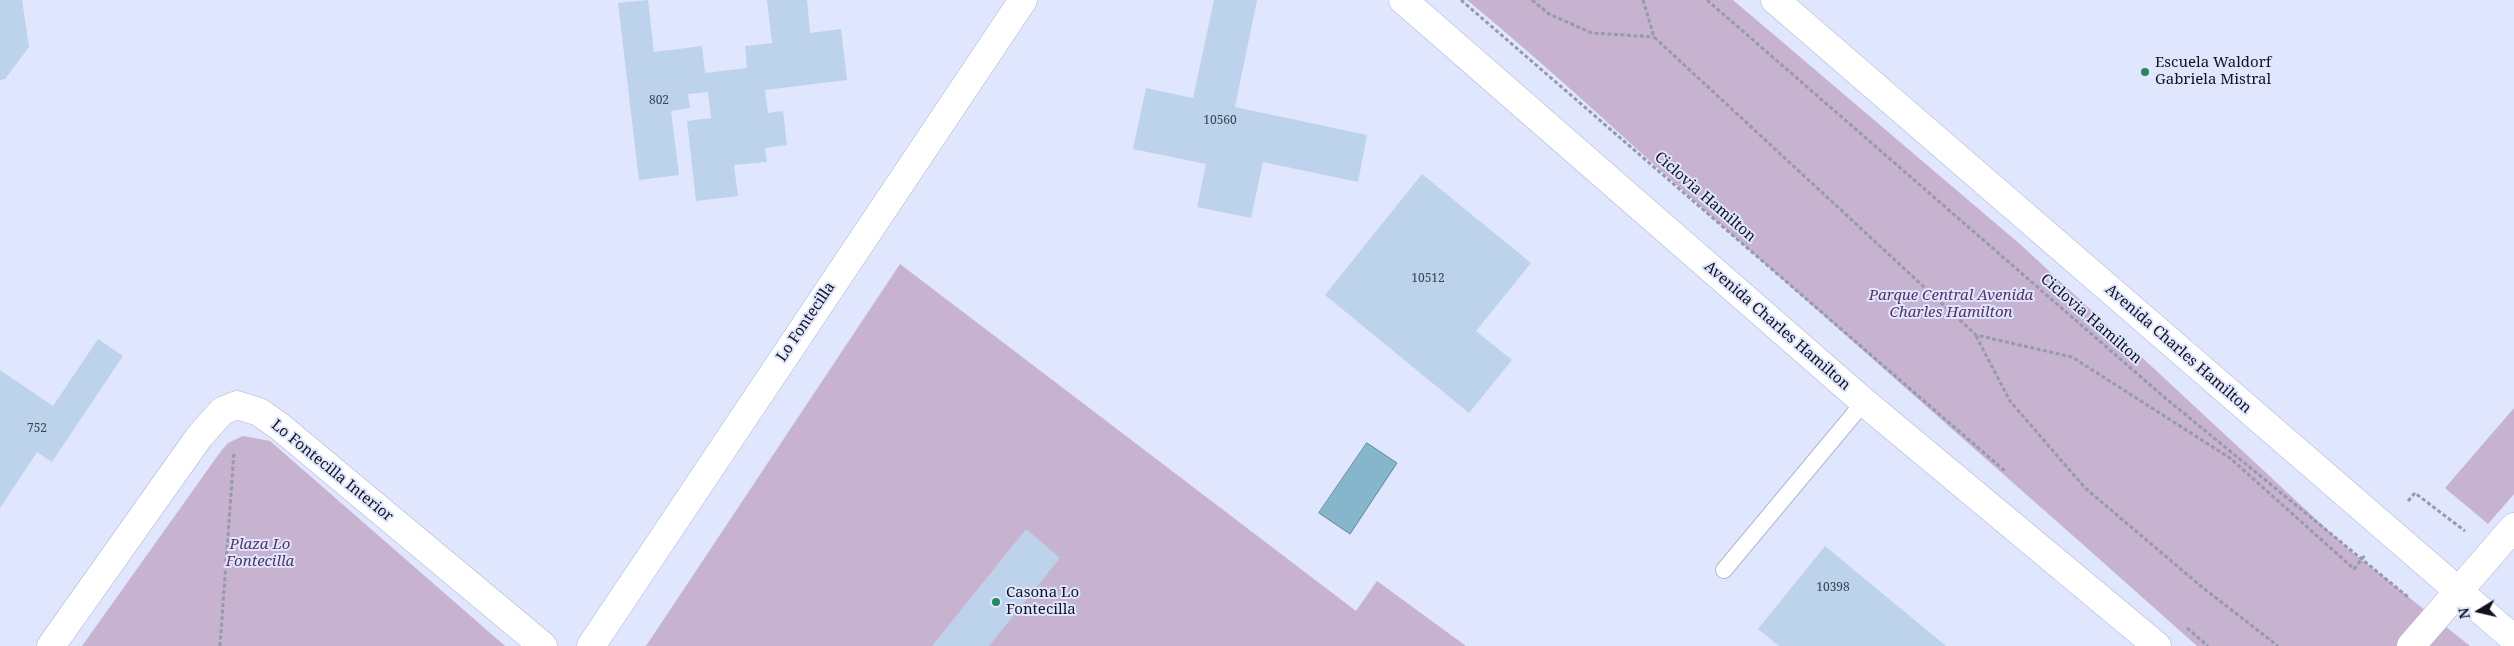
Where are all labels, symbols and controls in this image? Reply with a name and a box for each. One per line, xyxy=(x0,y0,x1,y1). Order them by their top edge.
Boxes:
place label: Escuela Waldorf Gabriela Mistral xyxy=(2155,54,2271,89)
marker: Escuela Waldorf Gabriela Mistral xyxy=(2139,66,2151,78)
house number: 802 xyxy=(649,94,669,108)
house number: 10560 xyxy=(1203,114,1237,128)
street label: Ciclovia Hamilton xyxy=(1651,148,1759,246)
street label: Avenida Charles Hamilton xyxy=(1700,258,1854,394)
street label: Ciclovia Hamilton xyxy=(2037,270,2145,368)
house number: 10512 xyxy=(1411,272,1445,286)
street label: Lo Fontecilla xyxy=(773,279,839,365)
street label: Avenida Charles Hamilton xyxy=(2101,281,2255,417)
park label: Parque Central Avenida Charles Hamilton xyxy=(1869,287,2033,322)
street label: Lo Fontecilla Interior xyxy=(267,416,397,526)
house number: 752 xyxy=(27,422,47,436)
park label: Plaza Lo Fontecilla xyxy=(226,536,294,571)
house number: 10398 xyxy=(1816,581,1850,595)
place label: Casona Lo Fontecilla xyxy=(1006,584,1079,619)
north arrow xyxy=(2454,586,2504,636)
marker: Casona Lo Fontecilla xyxy=(990,596,1002,608)
text: N xyxy=(2453,606,2474,620)

